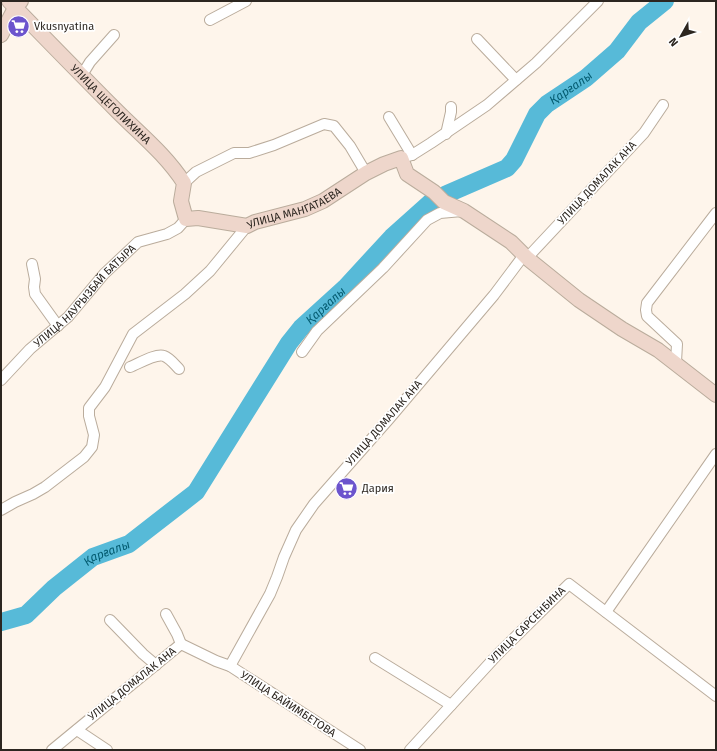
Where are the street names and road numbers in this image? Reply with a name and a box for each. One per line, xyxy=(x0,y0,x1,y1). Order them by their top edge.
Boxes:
street label: УЛИЦА ЩЕГОЛИХИНА xyxy=(68,62,154,147)
street label: УЛИЦА ДОМАЛАК АНА xyxy=(555,138,639,227)
street label: УЛИЦА МАНГАТАЕВА xyxy=(245,184,344,232)
street label: УЛИЦА НАУРЫЗБАЙ БАТЫРА xyxy=(31,241,139,350)
street label: УЛИЦА ДОМАЛАК АНА xyxy=(343,377,425,468)
street label: УЛИЦА САРСЕНБИНА xyxy=(486,583,569,666)
street label: УЛИЦА ДОМАЛАК АНА xyxy=(86,644,179,723)
street label: УЛИЦА БАЙИМБЕТОВА xyxy=(238,668,339,740)

